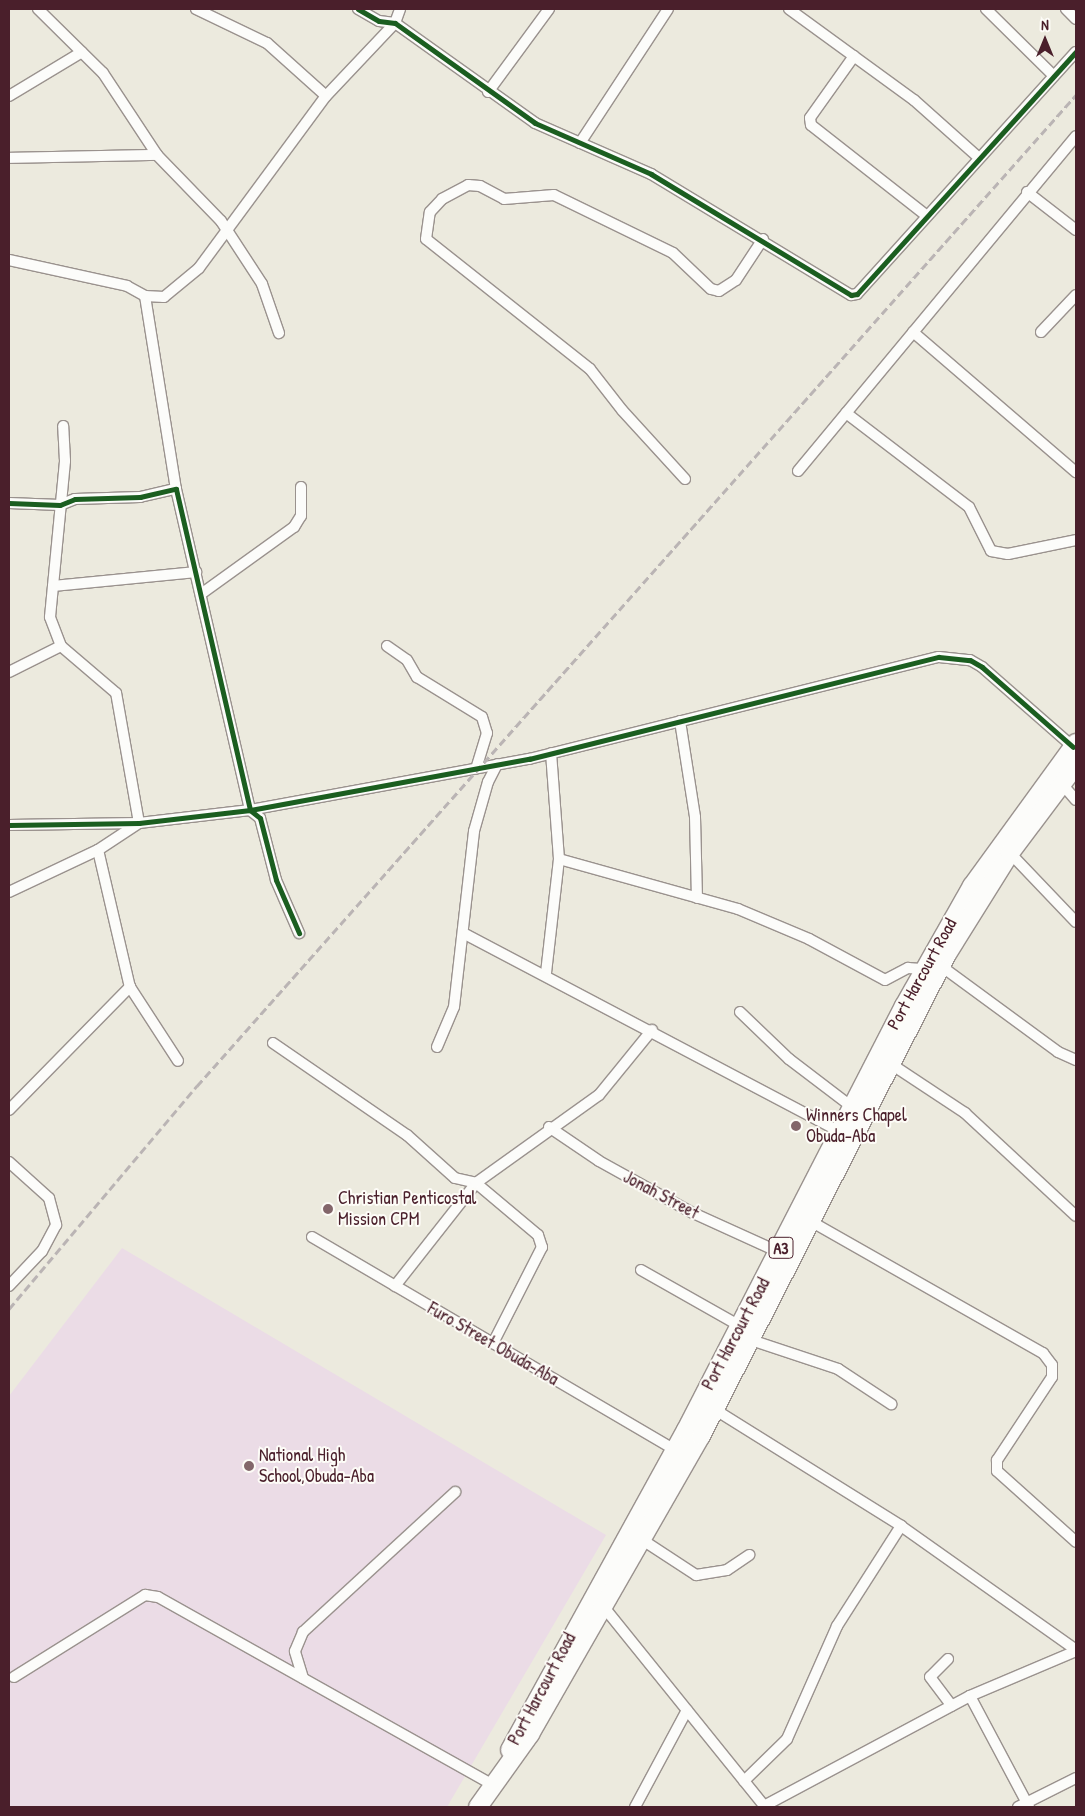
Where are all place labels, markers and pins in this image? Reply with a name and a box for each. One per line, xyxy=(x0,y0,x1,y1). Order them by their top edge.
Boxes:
place label: Winners Chapel Obuda-Aba xyxy=(806,1105,907,1148)
marker: Winners Chapel Obuda-Aba xyxy=(790,1120,802,1132)
place label: Christian Penticostal Mission CPM xyxy=(338,1188,476,1230)
marker: Christian Penticostal Mission CPM xyxy=(322,1203,334,1215)
place label: National High School,Obuda-Aba xyxy=(259,1445,374,1488)
marker: National High School,Obuda-Aba xyxy=(243,1460,255,1472)

